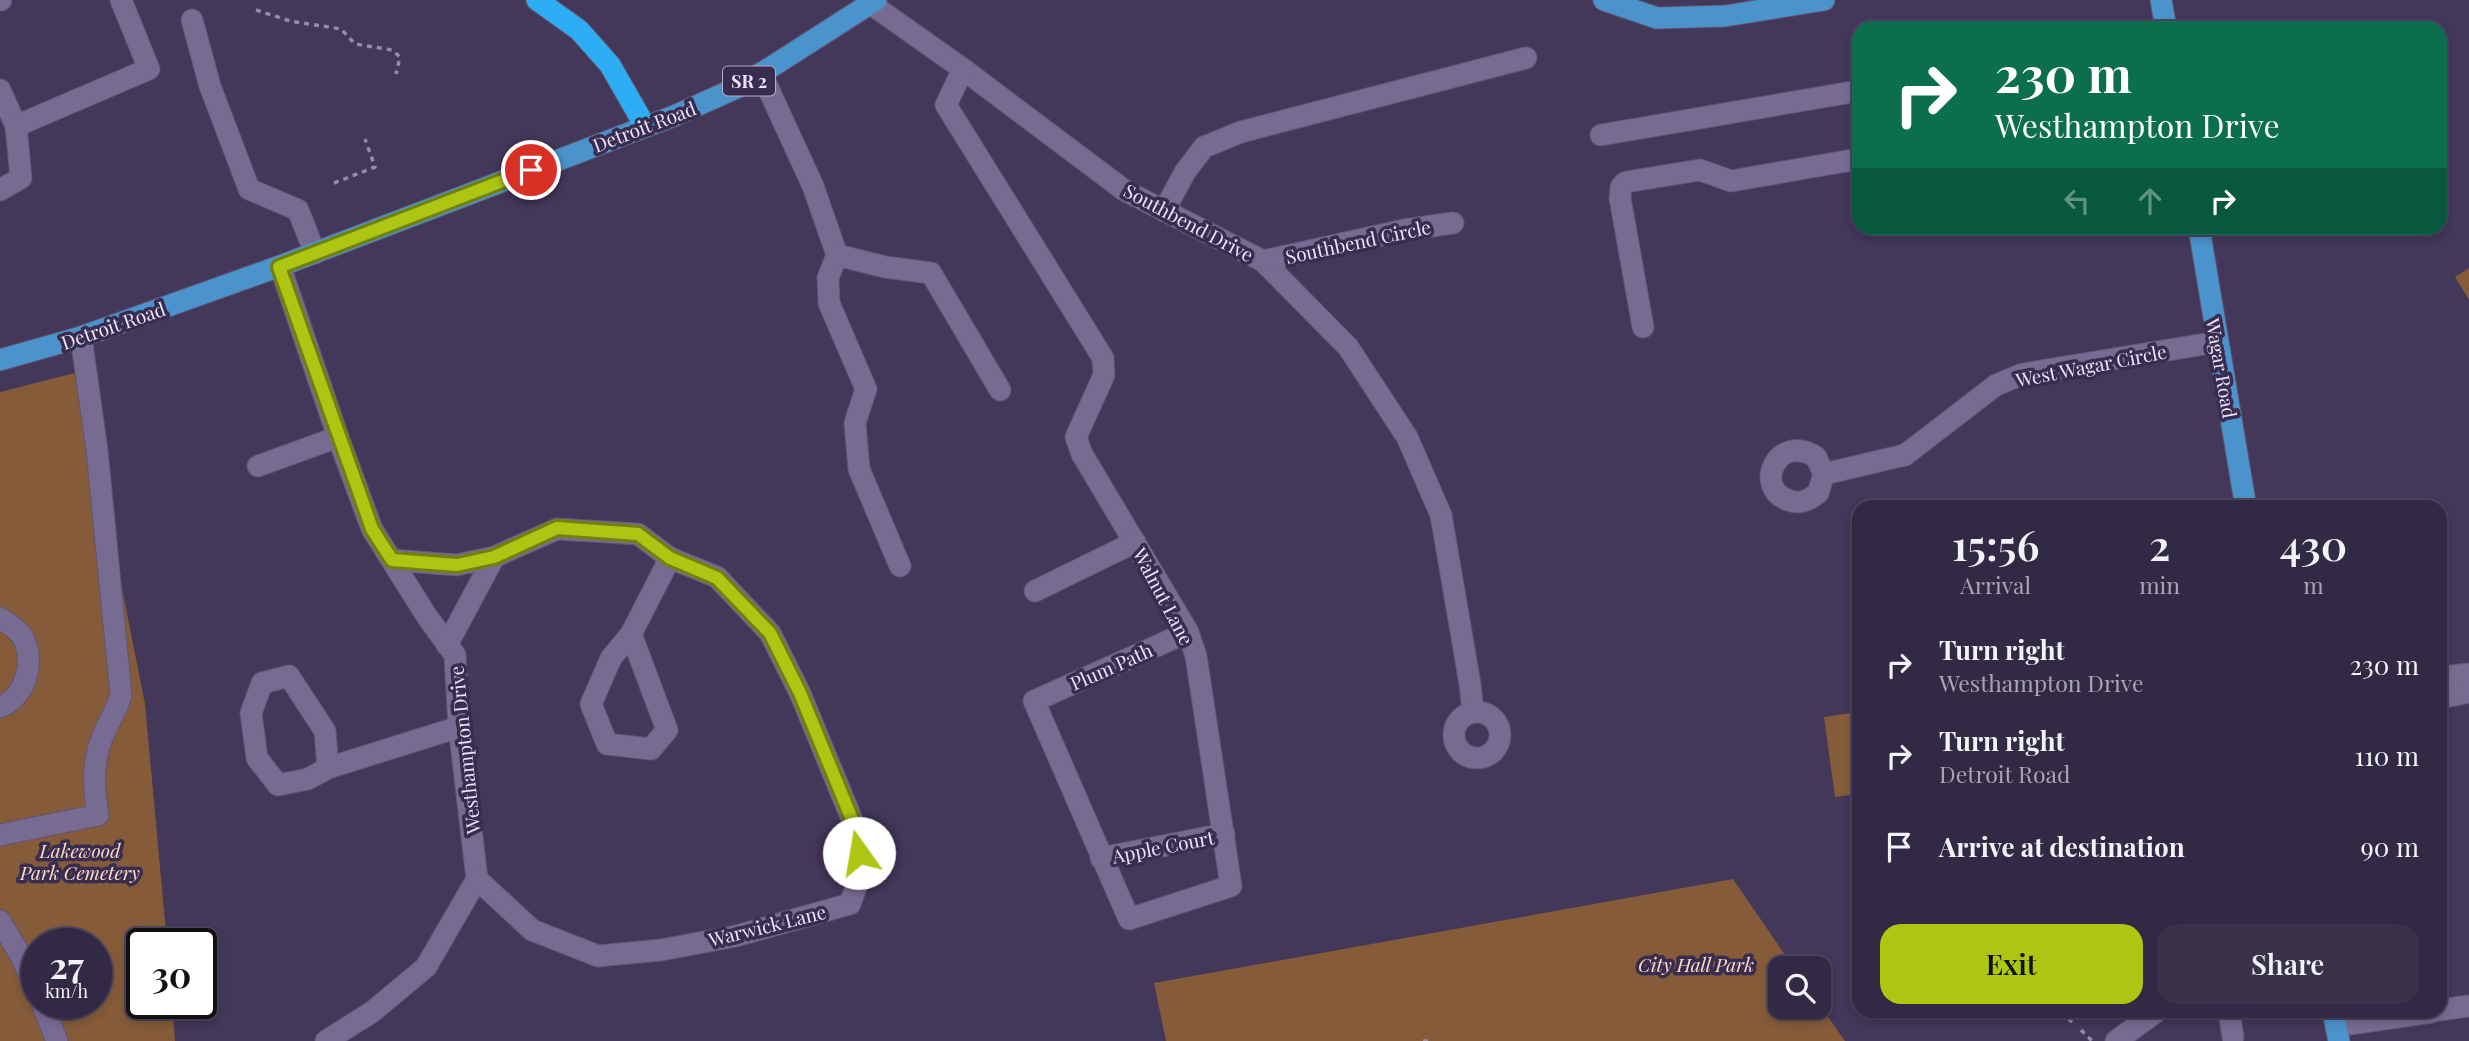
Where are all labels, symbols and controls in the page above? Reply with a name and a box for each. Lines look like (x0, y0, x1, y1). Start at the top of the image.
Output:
text: 230 m (1995, 40, 2132, 105)
icon: right (1880, 49, 1971, 140)
road number: SR 2 (723, 66, 775, 96)
street label: Detroit Road (589, 94, 699, 158)
text: Westhampton Drive (1995, 103, 2280, 146)
pin (501, 140, 561, 200)
icon: arrive (512, 151, 550, 189)
street label: Southbend Drive (1120, 177, 1258, 267)
icon: left (2058, 182, 2096, 220)
icon: ahead (2131, 182, 2169, 220)
icon: right (2204, 182, 2242, 220)
street label: Southbend Circle (1283, 213, 1433, 269)
street label: Detroit Road (57, 295, 169, 355)
street label: Wagar Road (2200, 315, 2244, 420)
street label: West Wagar Circle (2012, 338, 2169, 393)
text: 15:56 (1952, 516, 2039, 572)
text: 2 (2149, 516, 2170, 572)
text: 430 (2280, 516, 2347, 572)
street label: Walnut Lane (1127, 542, 1200, 649)
text: Arrival (1960, 569, 2031, 600)
text: min (2139, 569, 2180, 600)
text: m (2303, 569, 2324, 600)
text: Turn right (1939, 632, 2065, 667)
street label: Plum Path (1066, 636, 1156, 696)
icon: right (1880, 646, 1918, 684)
text: 230 m (2350, 647, 2419, 682)
street label: Westhampton Drive (442, 665, 486, 836)
text: Westhampton Drive (1939, 667, 2144, 698)
text: Turn right (1939, 723, 2065, 758)
icon: right (1880, 737, 1918, 775)
text: 110 m (2355, 738, 2419, 773)
text: Detroit Road (1939, 758, 2070, 789)
position arrow (822, 816, 896, 890)
street label: Apple Court (1109, 823, 1216, 869)
icon: arrive (1880, 828, 1918, 866)
text: Arrive at destination (1939, 829, 2185, 864)
text: 90 m (2361, 829, 2419, 864)
park label: Lakewood Park Cemetery (19, 837, 140, 885)
street label: Warwick Lane (705, 898, 828, 952)
button: Exit (1880, 924, 2143, 1004)
button: Share (2157, 924, 2419, 1004)
speed limit sign: 30 (126, 928, 217, 1019)
text: 27 (49, 941, 84, 988)
park label: City Hall Park (1638, 951, 1754, 977)
map controls (1768, 956, 1831, 1019)
button: search (1768, 956, 1831, 1019)
text: km/h (45, 979, 88, 1003)

